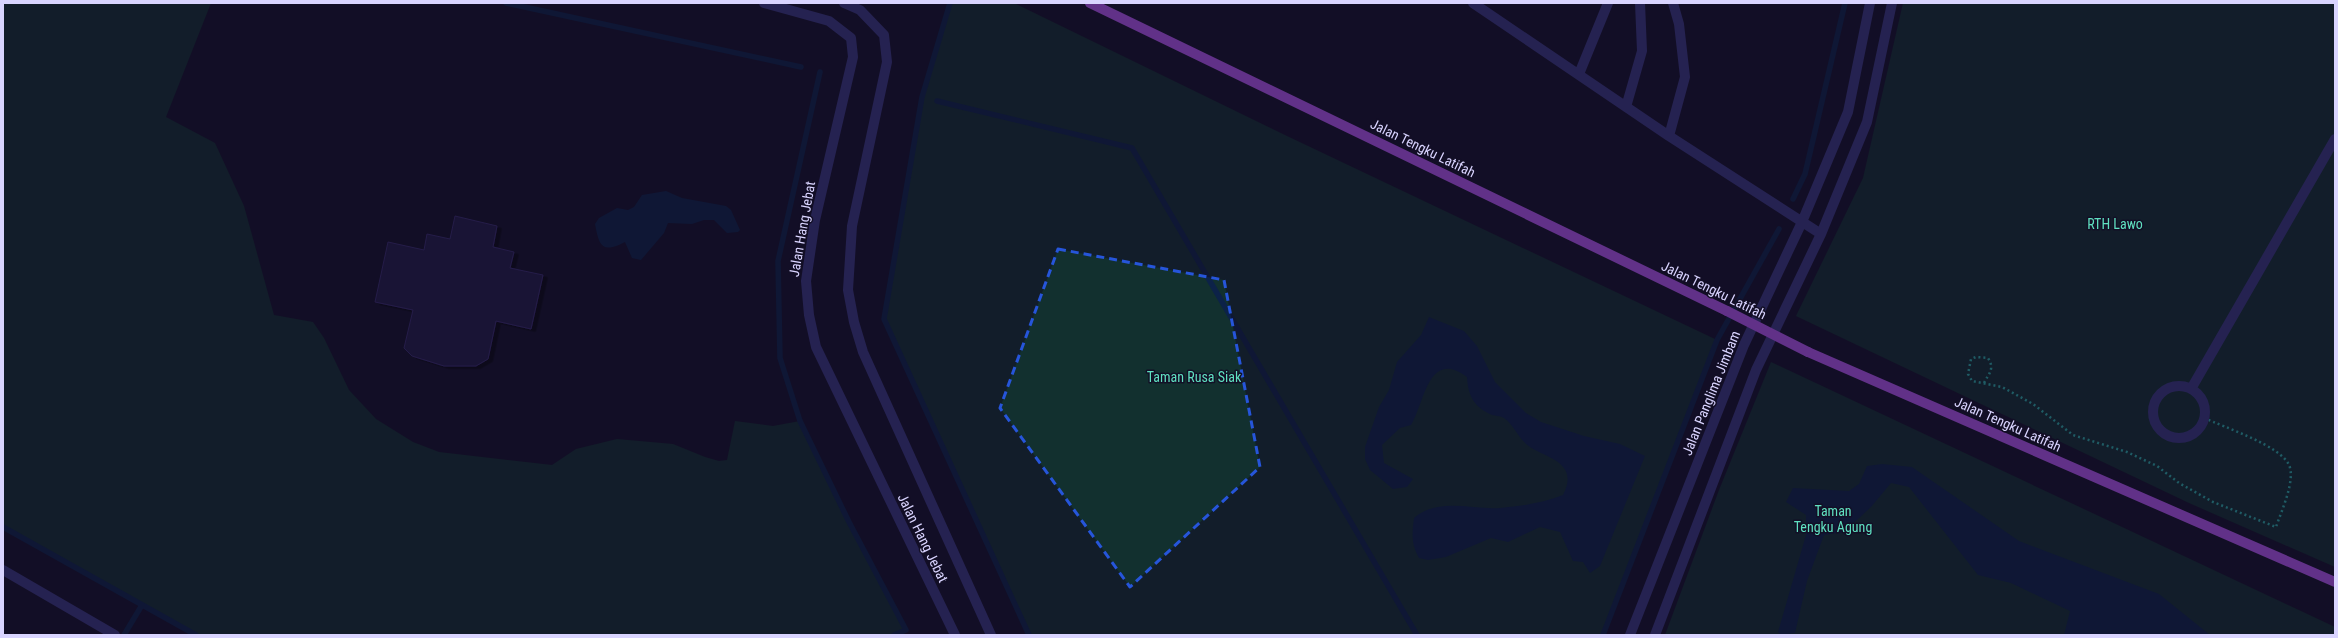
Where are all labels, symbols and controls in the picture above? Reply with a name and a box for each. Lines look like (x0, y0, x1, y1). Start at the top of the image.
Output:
street label: Jalan Tengku Latifah (1368, 116, 1478, 180)
street label: Jalan Hang Jebat (786, 180, 818, 278)
park label: RTH Lawo (2087, 216, 2143, 232)
street label: Jalan Tengku Latifah (1659, 258, 1769, 322)
street label: Jalan Panglima Jimbam (1679, 328, 1743, 458)
park label: Taman Rusa Siak (1147, 369, 1242, 385)
street label: Jalan Tengku Latifah (1952, 393, 2064, 455)
street label: Jalan Hang Jebat (895, 491, 951, 585)
park label: Taman Tengku Agung (1794, 503, 1872, 535)

